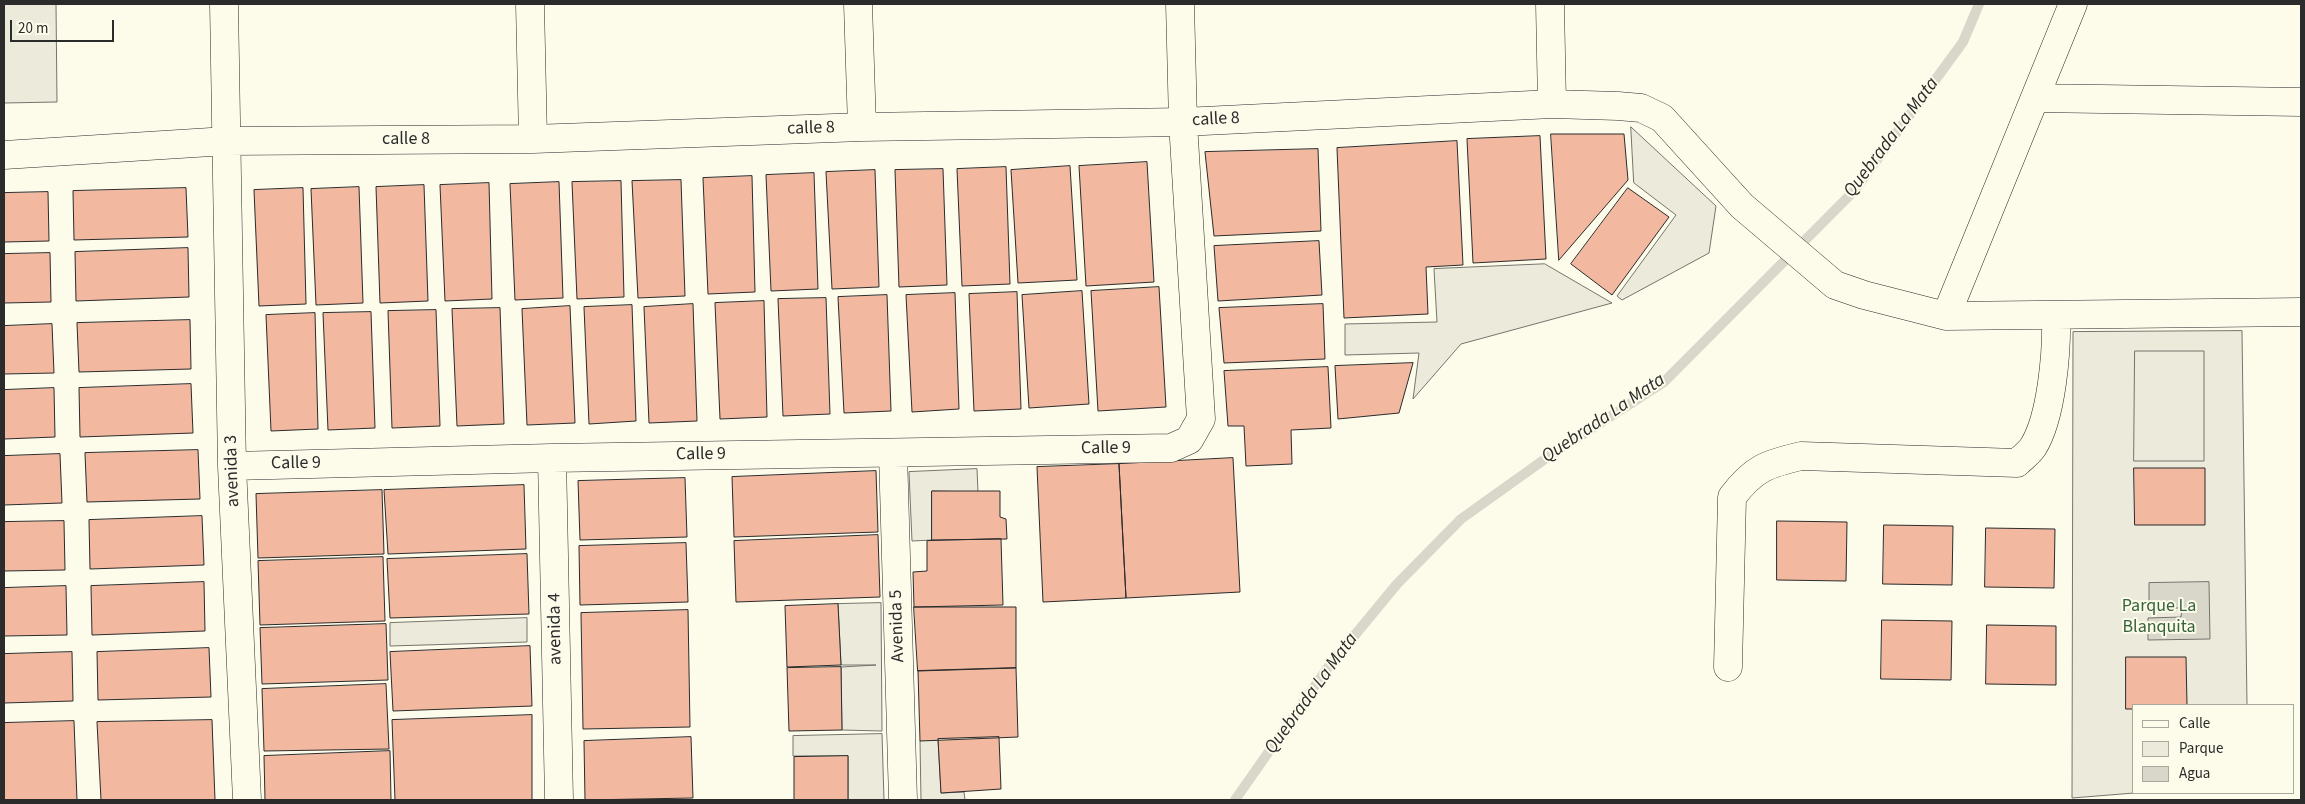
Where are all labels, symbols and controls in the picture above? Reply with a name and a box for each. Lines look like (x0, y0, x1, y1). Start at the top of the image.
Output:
scale bar (12, 10, 116, 42)
text: 20 m (18, 18, 48, 39)
water label: Quebrada La Mata (1840, 74, 1944, 202)
street label: calle 8 (1192, 108, 1240, 132)
street label: calle 8 (787, 117, 835, 141)
street label: calle 8 (382, 129, 430, 151)
water label: Quebrada La Mata (1538, 369, 1670, 469)
street label: avenida 3 (221, 435, 245, 507)
street label: Calle 9 (1081, 438, 1131, 460)
street label: Calle 9 (676, 444, 726, 466)
street label: Calle 9 (271, 453, 321, 475)
street label: Avenida 5 (886, 589, 910, 663)
street label: avenida 4 (545, 593, 567, 665)
park label: Parque La Blanquita (2122, 596, 2196, 638)
water label: Quebrada La Mata (1260, 629, 1364, 759)
legend (2132, 704, 2295, 794)
text: Calle (2179, 713, 2210, 734)
text: Parque (2179, 738, 2223, 759)
text: Agua (2179, 763, 2210, 784)

